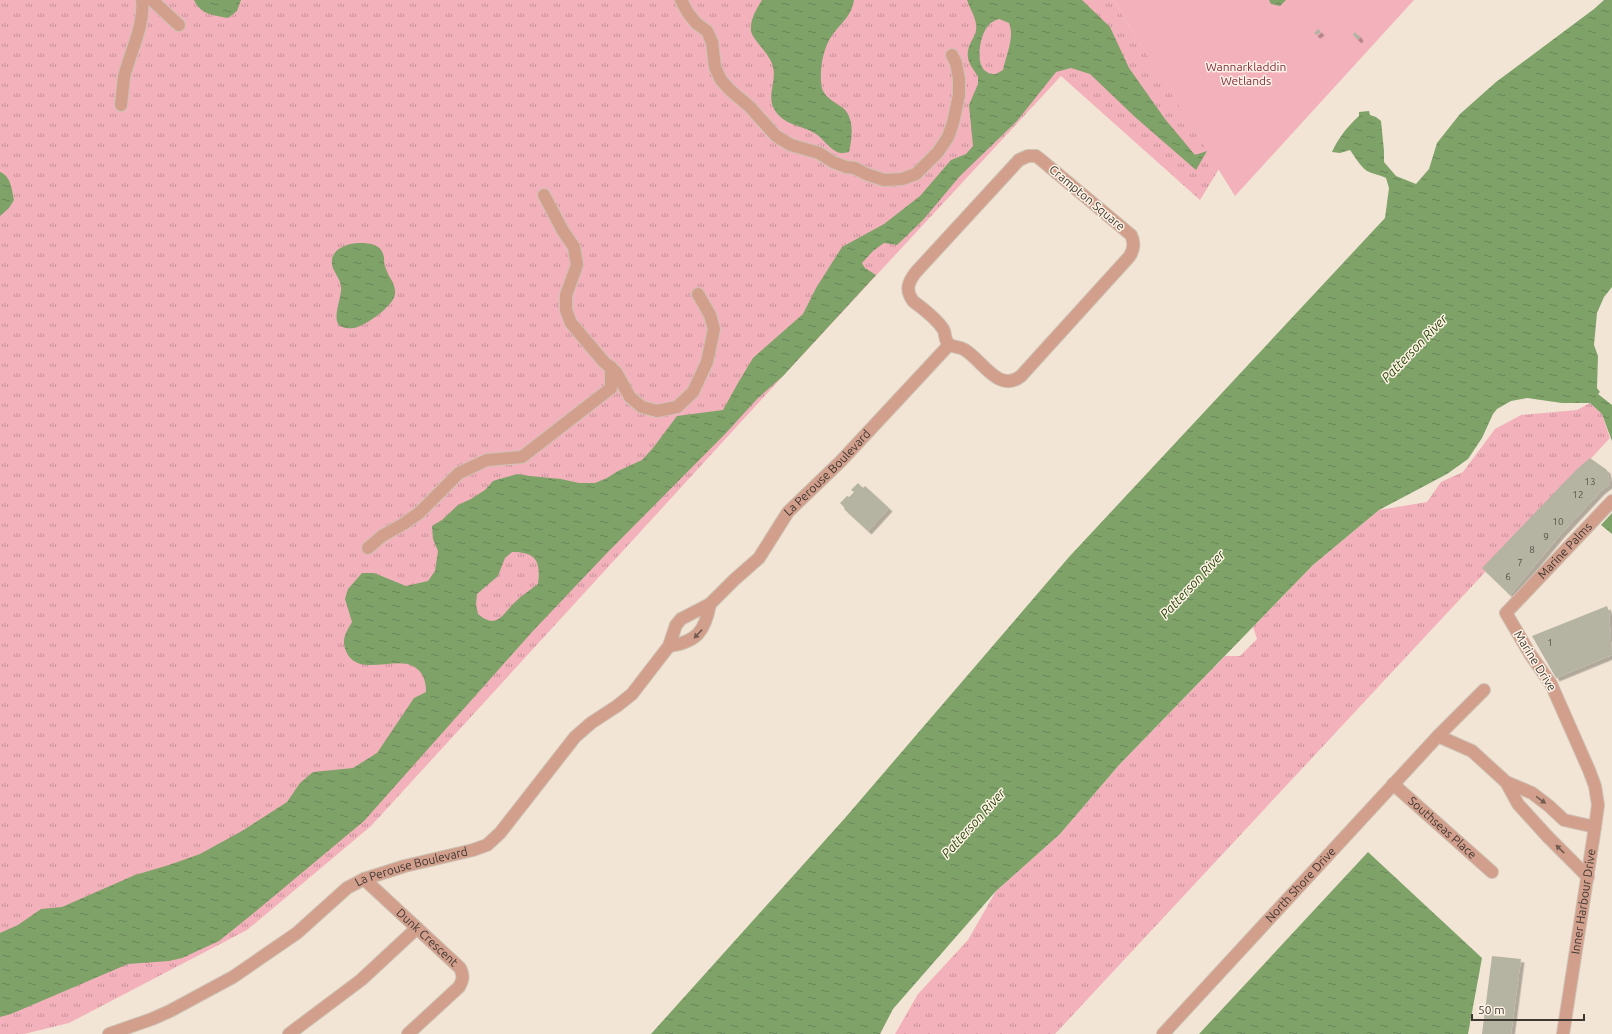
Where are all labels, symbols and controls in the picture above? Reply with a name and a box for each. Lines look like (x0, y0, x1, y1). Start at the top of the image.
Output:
park label: Wannarkladdin Wetlands (1206, 60, 1286, 87)
street label: Crampton Square (1047, 162, 1128, 233)
water label: Patterson River (1378, 311, 1450, 384)
street label: La Perouse Boulevard (781, 427, 873, 518)
house number: 13 (1584, 476, 1596, 487)
house number: 12 (1572, 489, 1584, 500)
house number: 10 (1552, 516, 1564, 527)
street label: Marine Palms (1535, 520, 1594, 581)
house number: 9 (1543, 531, 1549, 542)
house number: 8 (1529, 544, 1535, 555)
water label: Patterson River (1157, 546, 1228, 621)
house number: 7 (1517, 557, 1523, 568)
house number: 6 (1505, 571, 1511, 582)
street label: Marine Drive (1512, 628, 1559, 693)
one-way arrow (693, 629, 703, 639)
house number: 1 (1547, 637, 1553, 648)
water label: Patterson River (938, 785, 1008, 860)
street label: Southseas Place (1406, 794, 1479, 861)
one-way arrow (1535, 796, 1546, 804)
street label: La Perouse Boulevard (353, 844, 469, 889)
street label: North Shore Drive (1263, 844, 1338, 925)
one-way arrow (1555, 845, 1565, 854)
street label: Inner Harbour Drive (1568, 848, 1598, 955)
street label: Dunk Crescent (394, 906, 461, 969)
scale bar (1472, 996, 1584, 1022)
text: 50 m (1478, 1003, 1505, 1016)

